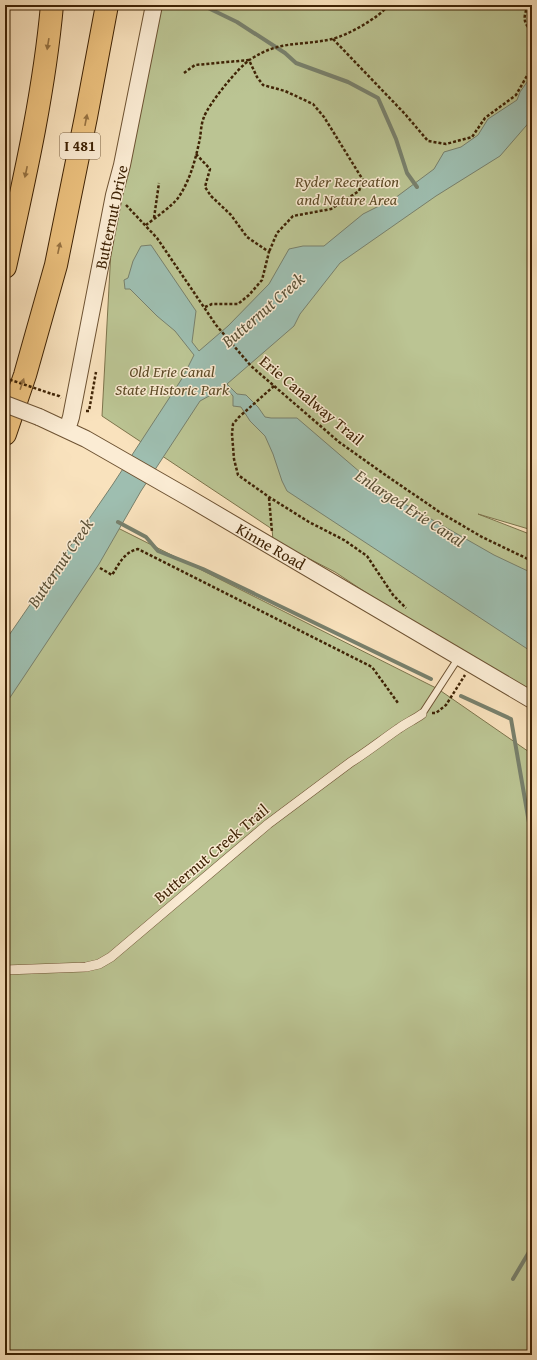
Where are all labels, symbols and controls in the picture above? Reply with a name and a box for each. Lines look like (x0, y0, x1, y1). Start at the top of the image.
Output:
one-way arrow (44, 38, 50, 50)
one-way arrow (83, 114, 89, 127)
road number: I 481 (60, 133, 100, 159)
street label: Butternut Drive (88, 163, 134, 271)
one-way arrow (23, 166, 29, 178)
park label: Ryder Recreation and Nature Area (294, 169, 399, 211)
one-way arrow (57, 242, 63, 254)
water label: Butternut Creek (215, 266, 310, 354)
street label: Erie Canalway Trail (255, 349, 370, 451)
park label: Old Erie Canal State Historic Park (115, 359, 230, 401)
one-way arrow (19, 377, 25, 389)
water label: Enlarged Erie Canal (350, 462, 470, 553)
water label: Butternut Creek (20, 513, 99, 613)
street label: Kinne Road (232, 516, 310, 576)
street label: Butternut Creek Trail (148, 797, 274, 908)

